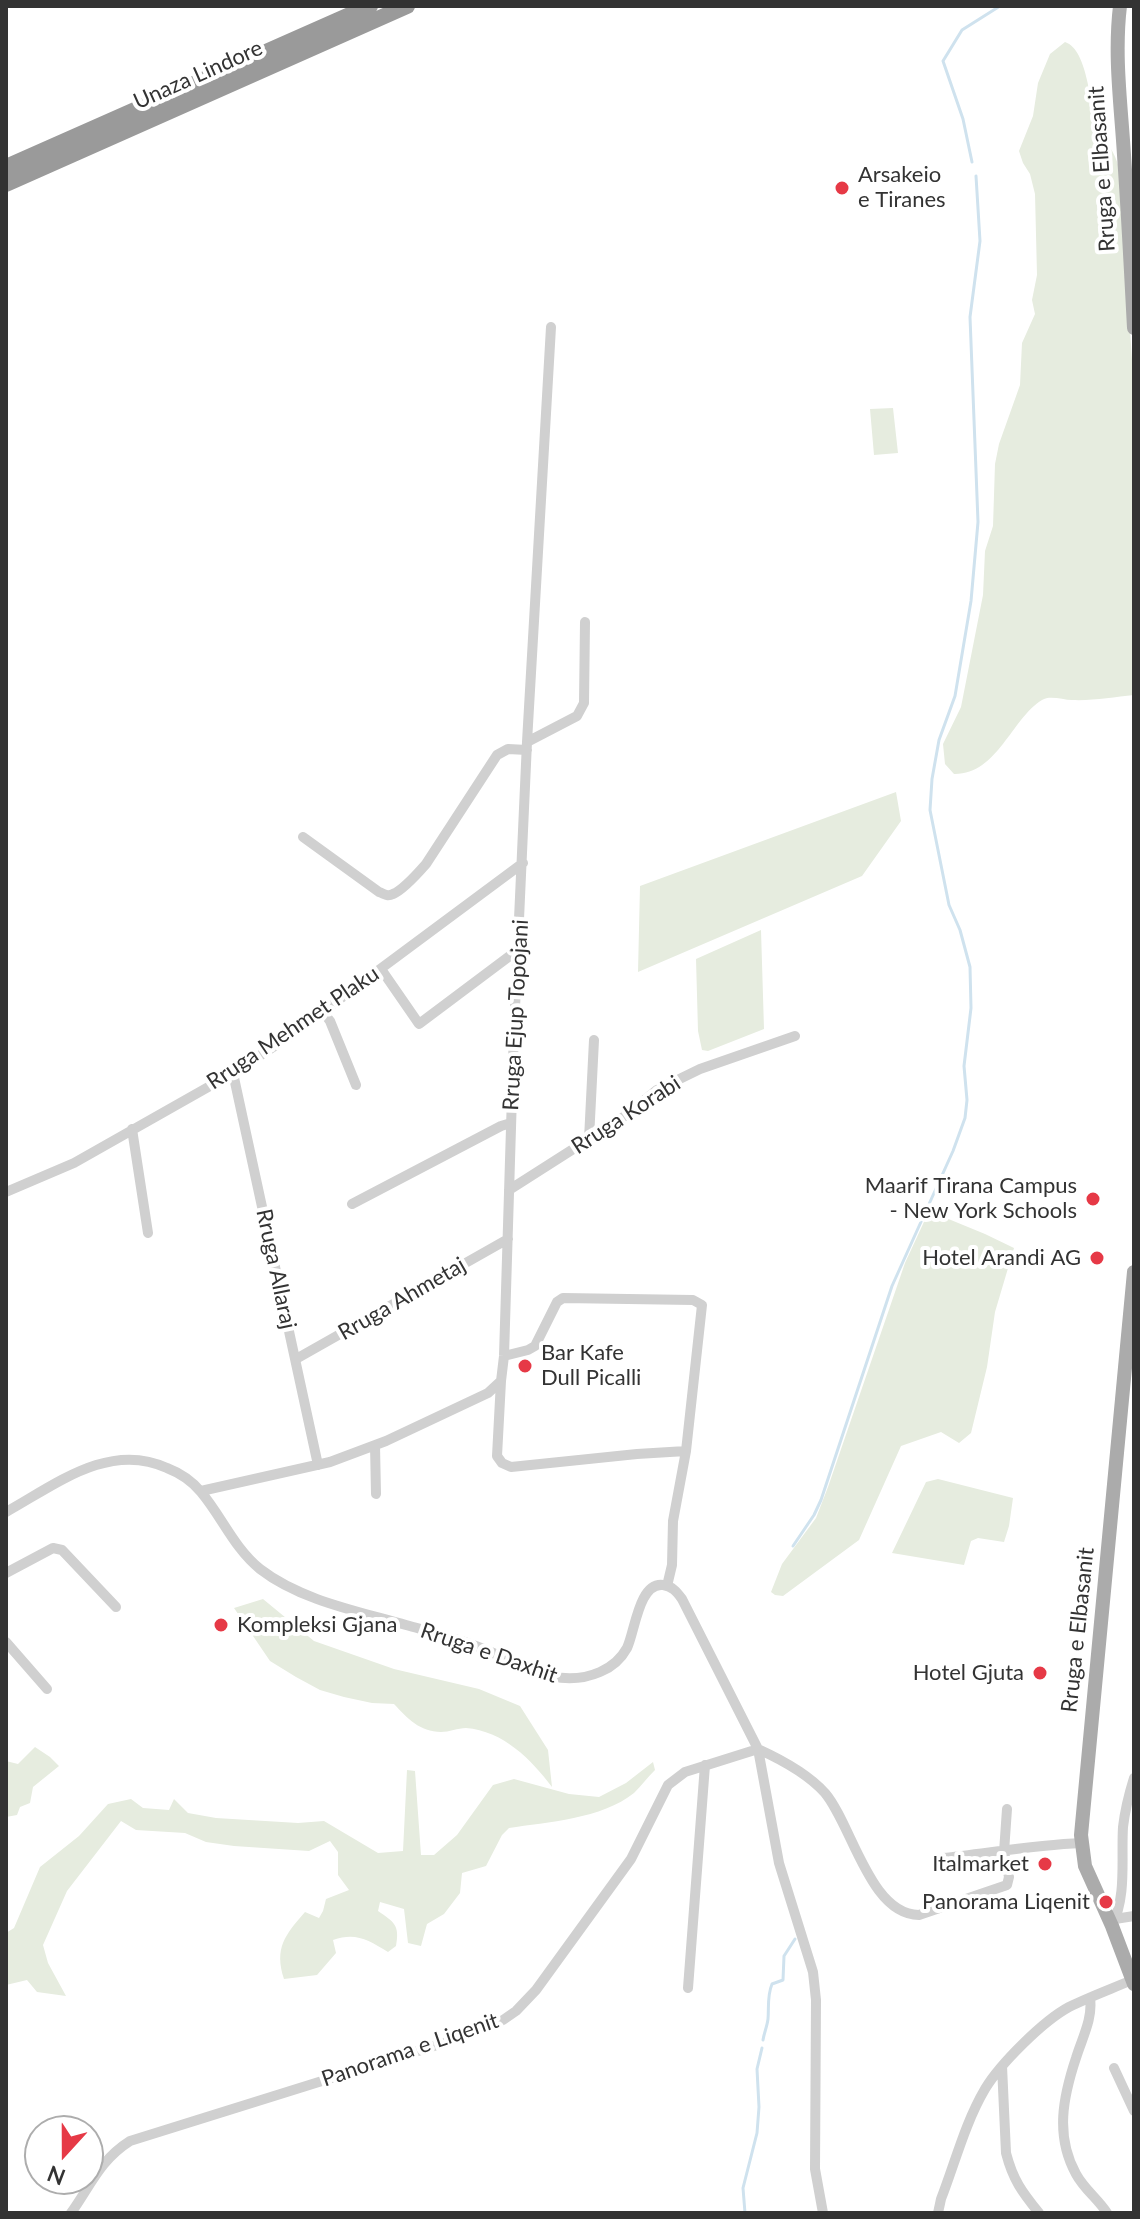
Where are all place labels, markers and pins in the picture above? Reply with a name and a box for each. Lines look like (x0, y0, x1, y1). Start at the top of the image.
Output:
place label: Arsakeio e Tiranes (858, 162, 946, 214)
marker: Arsakeio e Tiranes (833, 179, 851, 197)
place label: Maarif Tirana Campus - New York Schools (865, 1173, 1077, 1224)
marker: Maarif Tirana Campus - New York Schools (1084, 1190, 1102, 1208)
place label: Hotel Arandi AG (922, 1245, 1081, 1271)
marker: Hotel Arandi AG (1088, 1249, 1106, 1267)
place label: Bar Kafe Dull Picalli (541, 1340, 641, 1392)
marker: Bar Kafe Dull Picalli (516, 1357, 534, 1375)
place label: Kompleksi Gjana (237, 1612, 397, 1638)
marker: Kompleksi Gjana (212, 1616, 230, 1634)
place label: Hotel Gjuta (913, 1660, 1024, 1686)
marker: Hotel Gjuta (1031, 1664, 1049, 1682)
place label: Italmarket (932, 1851, 1029, 1877)
marker: Italmarket (1036, 1855, 1054, 1873)
place label: Panorama Liqenit (922, 1889, 1090, 1915)
marker: Panorama Liqenit (1097, 1893, 1115, 1911)

